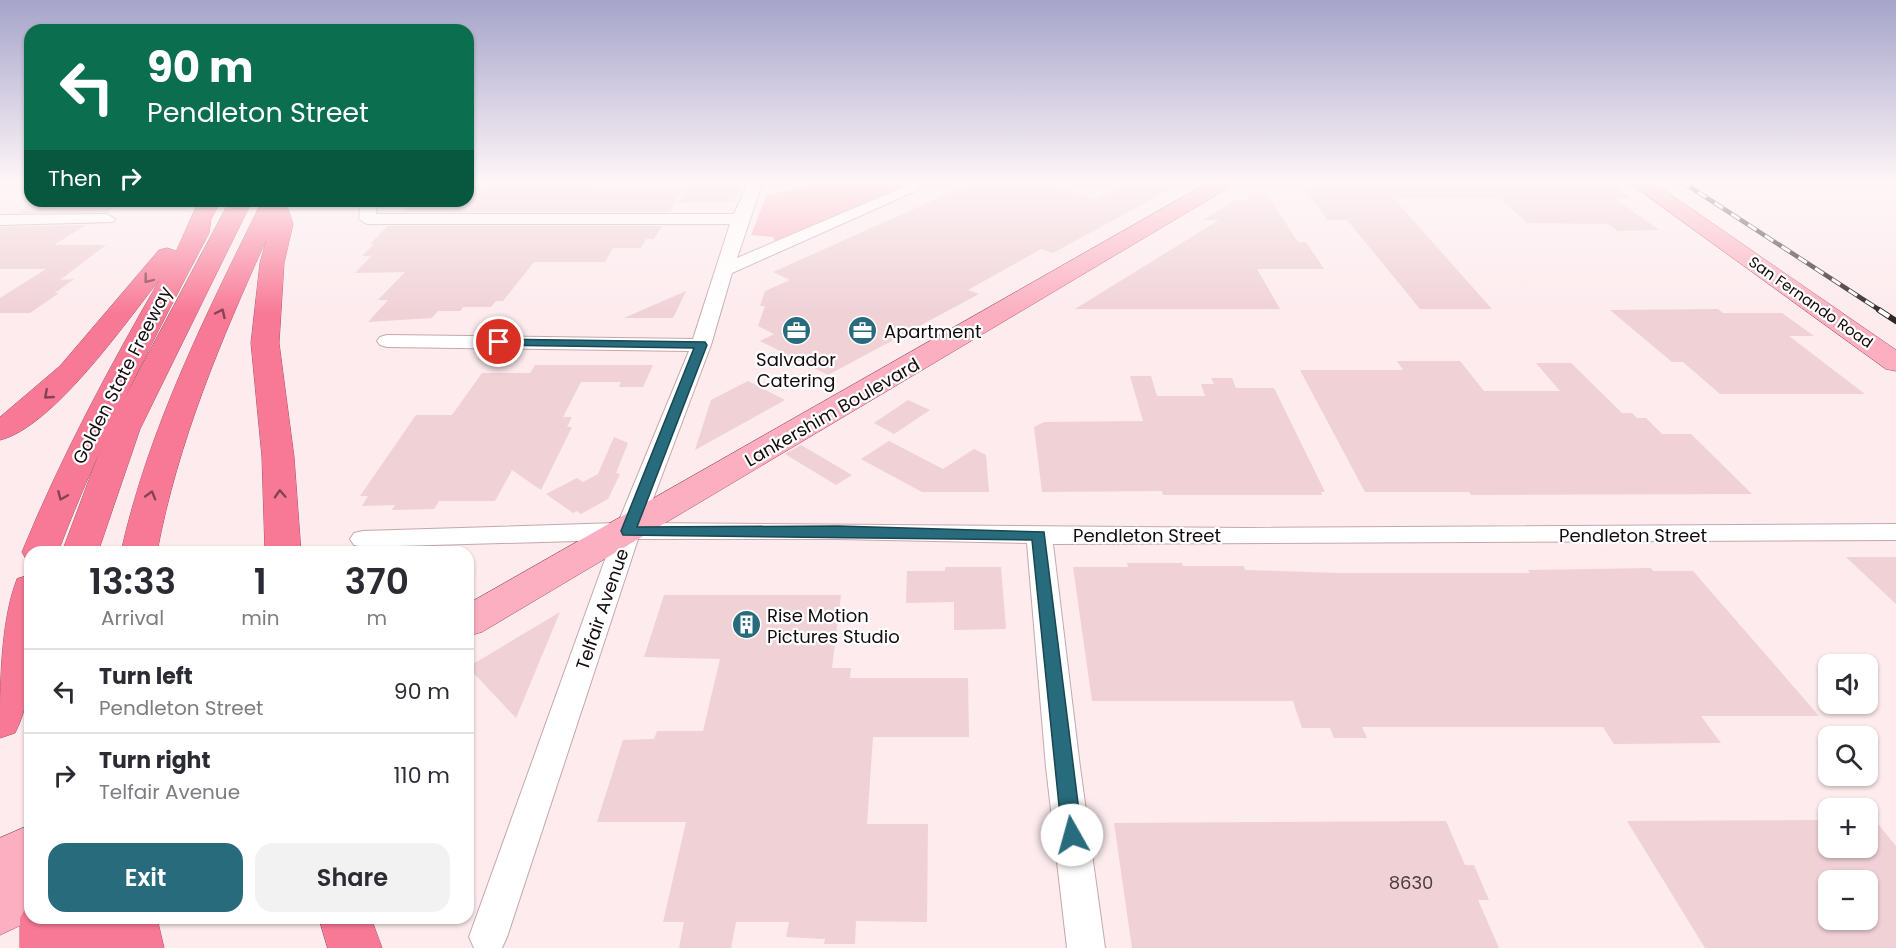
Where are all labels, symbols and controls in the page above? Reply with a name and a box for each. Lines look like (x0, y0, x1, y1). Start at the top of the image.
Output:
text: 90 m (147, 38, 254, 97)
icon: left (48, 48, 126, 126)
text: Pendleton Street (147, 94, 369, 131)
icon: right (114, 162, 147, 195)
text: Then (48, 163, 102, 194)
street label: San Fernando Road (1745, 251, 1877, 353)
one-way arrow (144, 272, 155, 283)
street label: Golden State Freeway (66, 282, 178, 468)
one-way arrow (213, 309, 225, 320)
office icon: Salvador Catering (780, 314, 812, 346)
office icon: Apartment (847, 315, 879, 347)
pin (473, 316, 524, 367)
place label: Apartment (884, 319, 982, 344)
icon: arrive (482, 325, 515, 358)
place label: Salvador Catering (756, 347, 836, 393)
street label: Lankershim Boulevard (740, 352, 924, 472)
one-way arrow (44, 388, 55, 399)
one-way arrow (57, 489, 69, 500)
one-way arrow (273, 489, 286, 498)
one-way arrow (144, 490, 156, 501)
street label: Pendleton Street (1073, 523, 1221, 548)
street label: Pendleton Street (1559, 523, 1707, 548)
street label: Telfair Avenue (570, 545, 634, 673)
text: 13:33 (89, 556, 176, 607)
text: 1 (254, 556, 267, 607)
text: 370 (344, 556, 409, 607)
place label: Rise Motion Pictures Studio (767, 603, 900, 649)
text: Arrival (101, 604, 164, 632)
text: min (241, 604, 279, 632)
text: m (366, 604, 387, 632)
building icon: Rise Motion Pictures Studio (730, 609, 762, 641)
map controls (1818, 654, 1878, 930)
button: sound (1818, 654, 1878, 714)
text: Turn left (99, 661, 193, 692)
icon: left (48, 675, 81, 708)
text: 90 m (394, 676, 450, 707)
text: Pendleton Street (99, 694, 263, 722)
button: search (1818, 726, 1878, 786)
text: Turn right (99, 745, 210, 776)
icon: right (48, 759, 81, 792)
text: 110 m (394, 760, 450, 791)
text: Telfair Avenue (99, 778, 240, 806)
button: + (1818, 798, 1878, 858)
position arrow (1040, 803, 1104, 867)
button: Exit (48, 843, 243, 912)
button: Share (255, 843, 450, 912)
house number: 8630 (1389, 870, 1433, 895)
button: − (1818, 870, 1878, 930)

